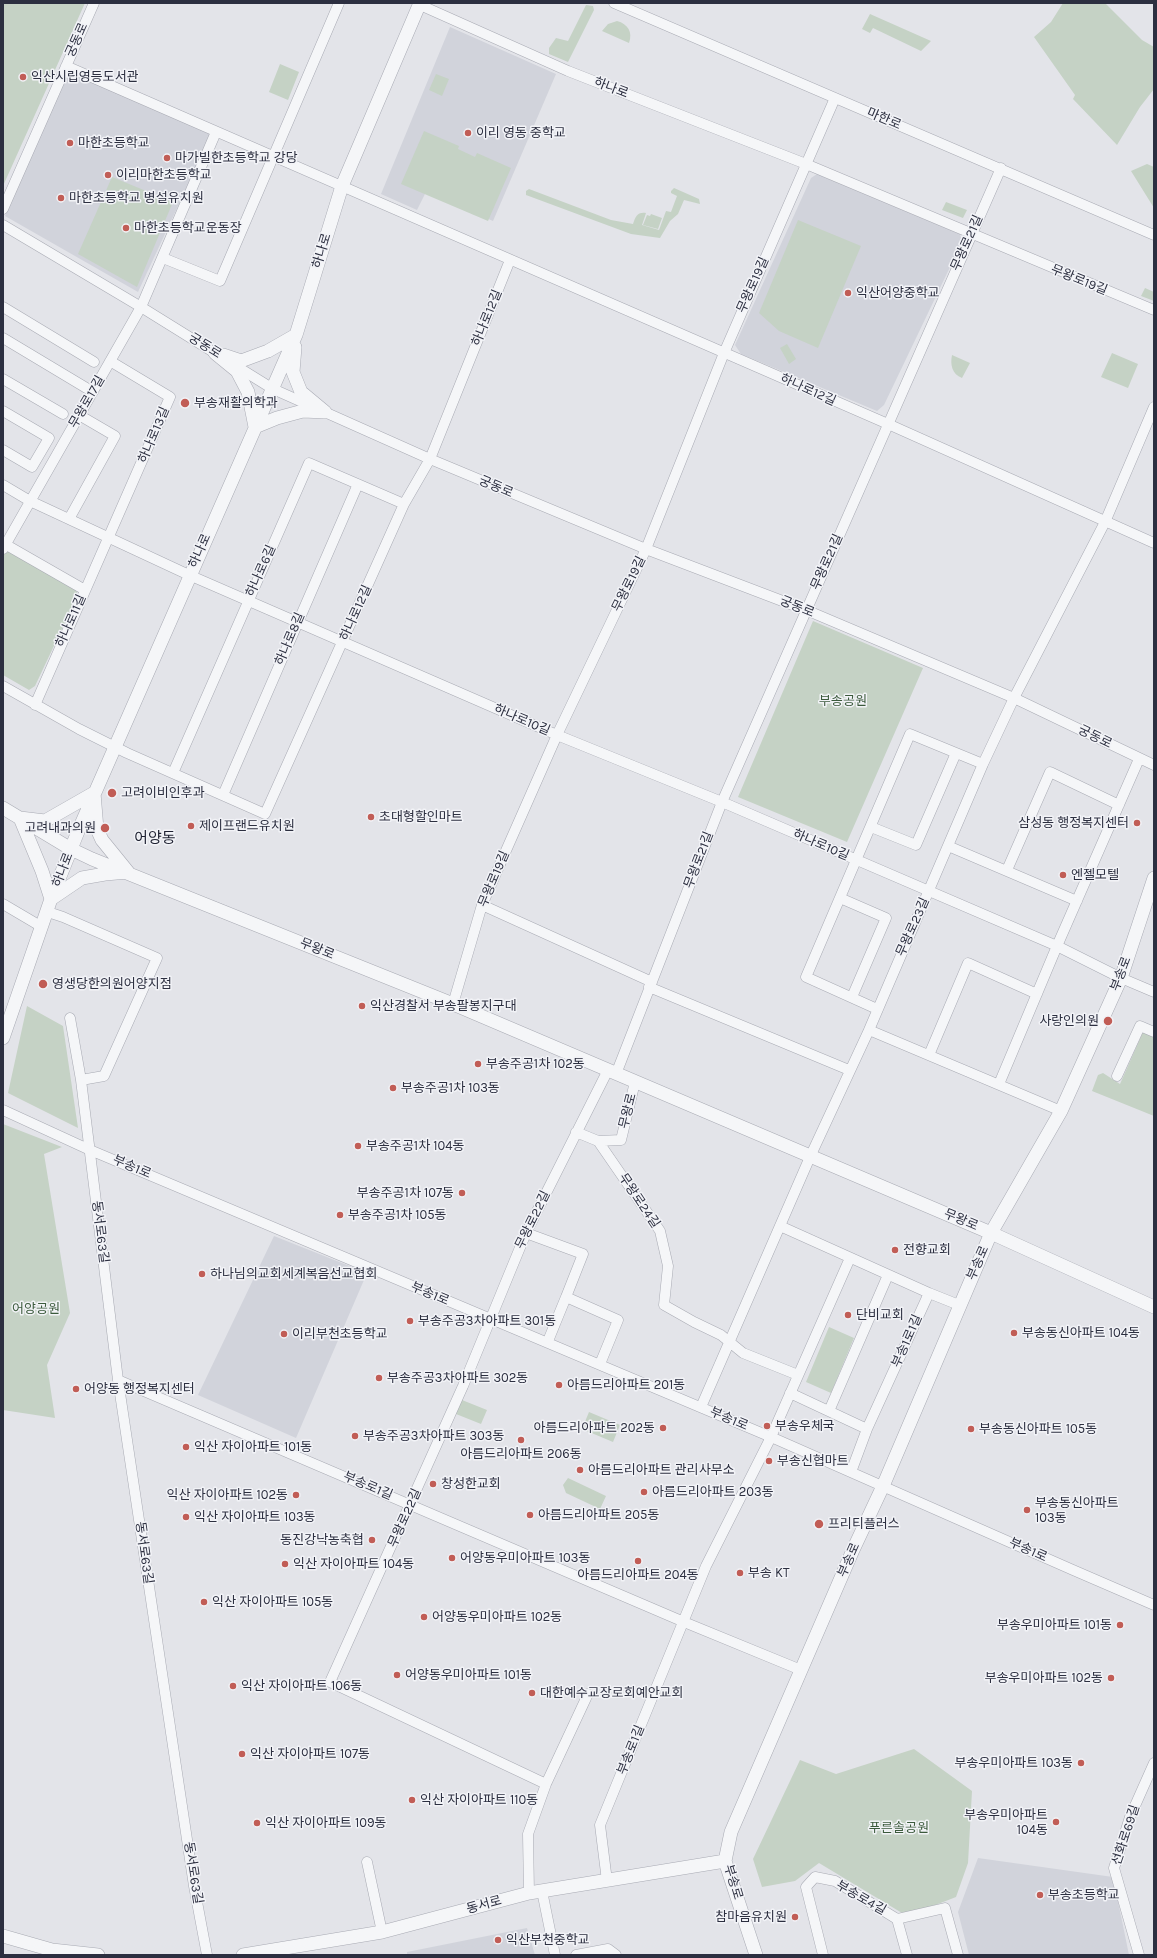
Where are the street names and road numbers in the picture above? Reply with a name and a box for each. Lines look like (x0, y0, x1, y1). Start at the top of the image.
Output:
street label: 궁동로 (63, 20, 91, 60)
street label: 하나로 (591, 74, 631, 102)
street label: 마한로 (864, 105, 904, 133)
street label: 무왕로21길 (948, 213, 986, 273)
street label: 하나로 (309, 232, 335, 270)
street label: 무왕로19길 (734, 255, 772, 315)
street label: 무왕로19길 (1048, 262, 1110, 298)
street label: 하나로12길 (469, 287, 505, 349)
street label: 궁동로 (186, 330, 224, 362)
street label: 하나로12길 (778, 371, 838, 409)
street label: 무왕로17길 (66, 373, 108, 431)
street label: 하나로13길 (135, 404, 173, 466)
street label: 궁동로 (476, 473, 516, 501)
street label: 하나로 (186, 531, 214, 571)
street label: 무왕로21길 (808, 532, 846, 592)
street label: 하나로6길 (243, 543, 279, 599)
street label: 무왕로19길 (609, 554, 649, 614)
street label: 하나로12길 (337, 583, 375, 643)
street label: 하나로11길 (52, 592, 90, 650)
street label: 궁동로 (777, 593, 817, 621)
street label: 하나로8길 (272, 610, 308, 668)
street label: 하나로10길 (491, 701, 553, 739)
street label: 궁동로 (1075, 722, 1115, 752)
street label: 하나로10길 (790, 826, 852, 864)
street label: 무왕로21길 (681, 829, 717, 891)
street label: 무왕로19길 (475, 848, 513, 910)
street label: 하나로 (49, 850, 77, 890)
street label: 무왕로23길 (893, 895, 933, 959)
street label: 무왕로 (297, 935, 337, 963)
street label: 부송로 (1107, 954, 1135, 994)
street label: 무왕로 (616, 1092, 640, 1130)
street label: 부송1로 (110, 1152, 154, 1182)
street label: 무왕로24길 (615, 1171, 663, 1231)
street label: 무왕로22길 (512, 1188, 554, 1252)
street label: 동서로63길 (88, 1200, 112, 1264)
street label: 무왕로 (941, 1206, 981, 1234)
street label: 부송로 (964, 1243, 992, 1283)
street label: 부송1로 (408, 1279, 452, 1309)
street label: 부송1로1길 (888, 1312, 926, 1370)
street label: 부송1로 (707, 1404, 751, 1434)
street label: 부송로1길 (341, 1469, 395, 1503)
street label: 무왕로22길 (385, 1486, 425, 1550)
street label: 동서로63길 (132, 1521, 156, 1585)
street label: 부송1로 (1006, 1535, 1050, 1565)
street label: 부송로 (835, 1540, 863, 1580)
street label: 부송로1길 (614, 1723, 648, 1777)
street label: 선화로69길 (1109, 1803, 1143, 1867)
street label: 동서로63길 (180, 1841, 206, 1905)
street label: 부송로 (720, 1863, 746, 1901)
street label: 부송로4길 (833, 1877, 889, 1919)
street label: 동서로 (465, 1893, 503, 1917)

